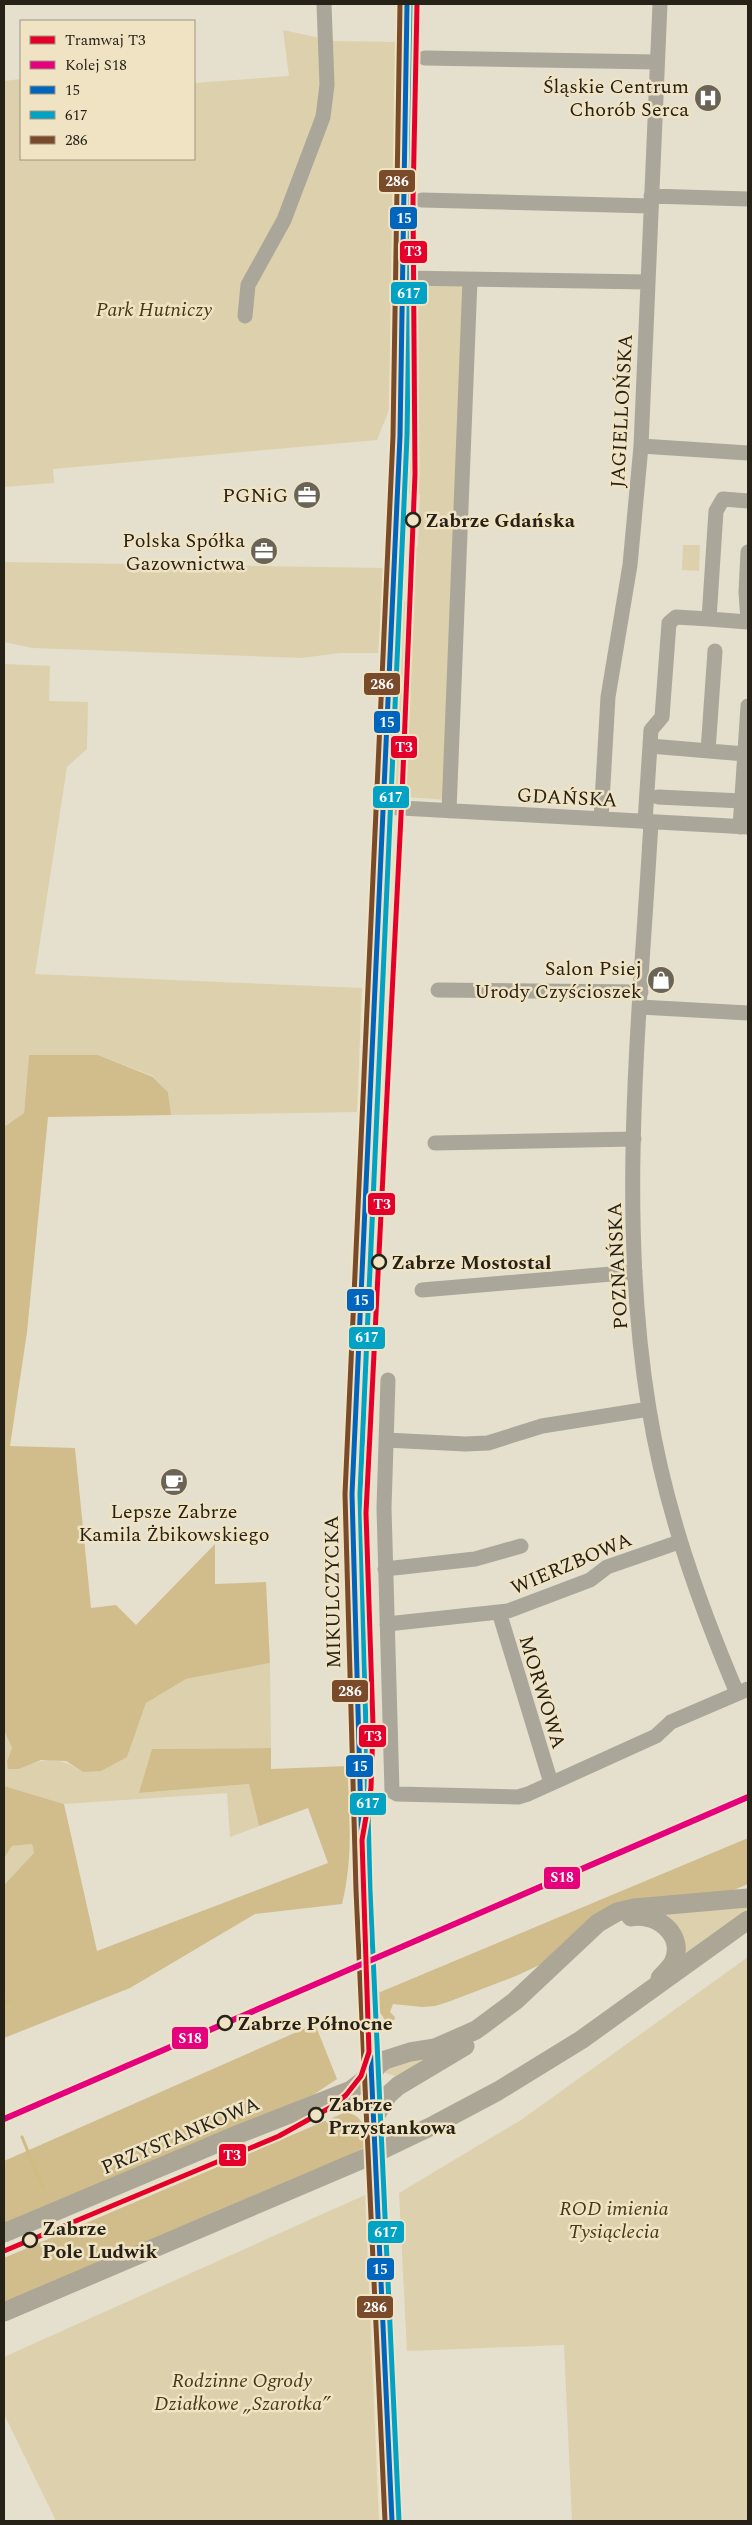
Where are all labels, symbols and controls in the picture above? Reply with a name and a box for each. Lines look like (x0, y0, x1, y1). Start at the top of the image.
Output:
legend (20, 20, 195, 160)
text: Tramwaj T3 (65, 29, 146, 52)
text: Kolej S18 (65, 54, 127, 77)
place label: Śląskie Centrum Chorób Serca (543, 72, 689, 125)
text: 15 (65, 79, 80, 102)
hospital icon: Śląskie Centrum Chorób Serca (693, 83, 723, 113)
text: 617 (65, 104, 88, 127)
text: 286 (65, 129, 88, 152)
line badge: 286 (378, 169, 416, 193)
text: 286 (385, 171, 409, 192)
line badge: 15 (389, 206, 418, 230)
text: 15 (396, 208, 412, 229)
line badge: T3 (399, 240, 428, 264)
text: T3 (404, 241, 422, 262)
line badge: 617 (390, 281, 428, 305)
text: 617 (397, 283, 421, 304)
park label: Park Hutniczy (96, 295, 212, 325)
street label: JAGIELLOŃSKA (603, 333, 641, 489)
office icon: PGNiG (292, 480, 322, 510)
place label: PGNiG (222, 481, 288, 511)
place label: Zabrze Gdańska (425, 506, 576, 536)
marker: Zabrze Gdańska (405, 512, 421, 528)
place label: Polska Spółka Gazownictwa (122, 526, 245, 579)
office icon: Polska Spółka Gazownictwa (249, 536, 279, 566)
line badge: 286 (363, 672, 401, 696)
text: 286 (370, 674, 394, 695)
line badge: 15 (373, 710, 401, 734)
text: 15 (379, 712, 395, 733)
line badge: T3 (390, 735, 418, 759)
text: T3 (395, 737, 413, 758)
street label: GDAŃSKA (516, 780, 618, 816)
line badge: 617 (372, 785, 410, 809)
text: 617 (379, 787, 403, 808)
place label: Salon Psiej Urody Czyścioszek (474, 954, 642, 1007)
shop icon: Salon Psiej Urody Czyścioszek (646, 965, 676, 995)
line badge: T3 (367, 1192, 396, 1216)
text: T3 (373, 1194, 391, 1215)
street label: POZNAŃSKA (600, 1202, 636, 1330)
place label: Zabrze Mostostal (391, 1248, 552, 1278)
marker: Zabrze Mostostal (371, 1254, 387, 1270)
line badge: 15 (346, 1288, 375, 1312)
text: 15 (353, 1290, 369, 1311)
line badge: 617 (348, 1326, 386, 1350)
text: 617 (355, 1327, 379, 1348)
cafe icon: Lepsze Zabrze Kamila Żbikowskiego (159, 1467, 189, 1497)
place label: Lepsze Zabrze Kamila Żbikowskiego (78, 1497, 270, 1550)
street label: MIKULCZYCKA (317, 1515, 349, 1669)
street label: WIERZBOWA (506, 1525, 637, 1603)
street label: MORWOWA (511, 1632, 573, 1753)
line badge: 286 (331, 1679, 369, 1703)
text: 286 (338, 1681, 362, 1702)
line badge: T3 (358, 1724, 387, 1748)
text: T3 (364, 1726, 382, 1747)
line badge: 15 (345, 1754, 374, 1778)
text: 15 (352, 1756, 368, 1777)
line badge: 617 (349, 1792, 387, 1816)
text: 617 (356, 1793, 380, 1814)
line badge: S18 (543, 1866, 581, 1890)
text: S18 (550, 1867, 574, 1888)
place label: Zabrze Północne (237, 2009, 393, 2039)
marker: Zabrze Północne (217, 2015, 233, 2031)
line badge: S18 (171, 2026, 209, 2050)
text: S18 (178, 2028, 202, 2049)
street label: PRZYSTANKOWA (96, 2089, 264, 2183)
place label: Zabrze Przystankowa (328, 2090, 457, 2143)
marker: Zabrze Przystankowa (308, 2107, 324, 2123)
line badge: T3 (218, 2143, 247, 2167)
text: T3 (223, 2145, 241, 2166)
park label: ROD imienia Tysiąclecia (559, 2194, 669, 2247)
place label: Zabrze Pole Ludwik (42, 2214, 158, 2267)
line badge: 617 (367, 2220, 405, 2244)
text: 617 (374, 2222, 398, 2243)
marker: Zabrze Pole Ludwik (22, 2232, 38, 2248)
line badge: 15 (366, 2257, 395, 2281)
text: 15 (372, 2259, 388, 2280)
line badge: 286 (356, 2295, 394, 2319)
text: 286 (363, 2297, 387, 2318)
park label: Rodzinne Ogrody Działkowe „Szarotka” (154, 2366, 332, 2419)

